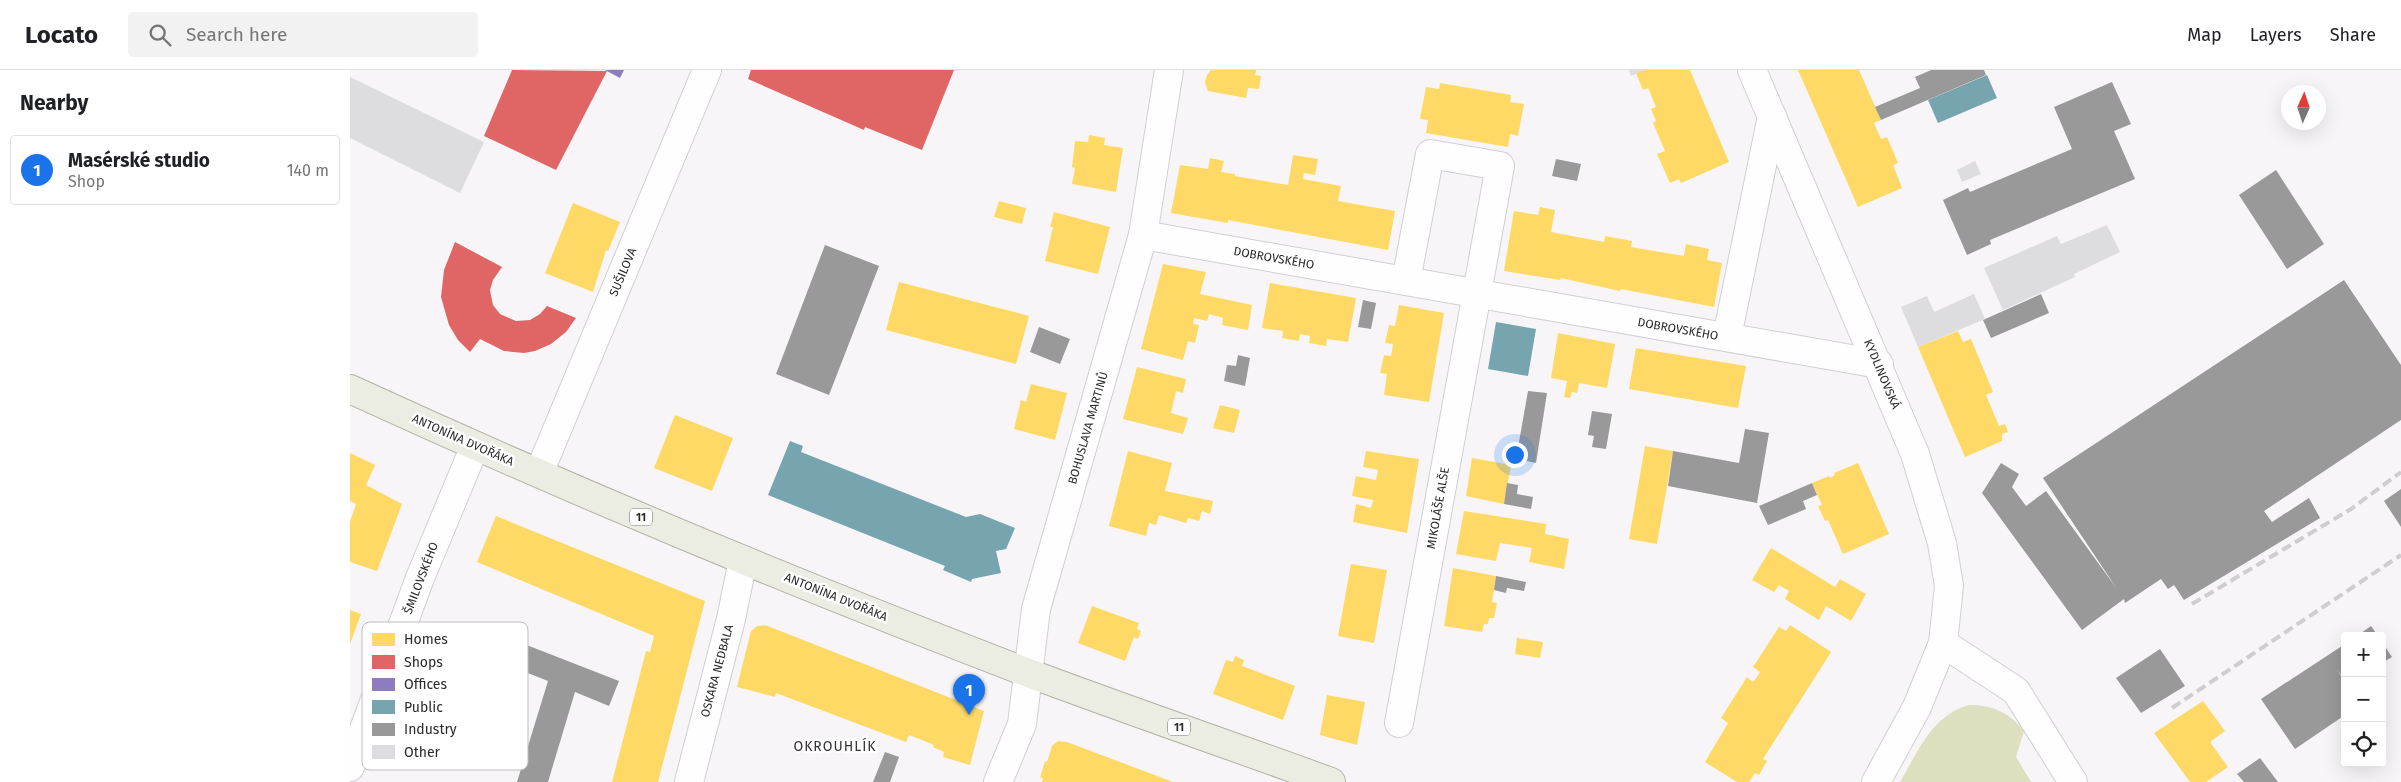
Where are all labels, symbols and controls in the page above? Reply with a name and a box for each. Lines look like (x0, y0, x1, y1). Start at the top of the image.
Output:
search box (128, 12, 478, 57)
text: Locato (25, 21, 98, 49)
icon: search (146, 21, 174, 49)
text: Search here (186, 23, 287, 46)
text: Map (2187, 24, 2222, 46)
text: Layers (2250, 24, 2302, 46)
text: Share (2330, 24, 2376, 46)
north arrow (2281, 85, 2326, 130)
text: Nearby (20, 90, 88, 116)
text: Masérské studio (68, 149, 210, 172)
text: 1 (33, 161, 41, 180)
text: 140 m (287, 161, 329, 180)
text: Shop (68, 172, 105, 191)
street label: DOBROVSKÉHO (1233, 243, 1316, 272)
street label: SUŠILOVA (606, 245, 640, 298)
street label: DOBROVSKÉHO (1637, 314, 1720, 343)
street label: KYDLINOVSKÁ (1861, 337, 1904, 411)
street label: BOHUSLAVA MARTINŮ (1063, 370, 1111, 486)
street label: ANTONÍNA DVOŘÁKA (410, 410, 517, 469)
your location (1502, 442, 1528, 468)
street label: MIKOLÁŠE ALŠE (1423, 466, 1452, 550)
road number: 11 (630, 508, 652, 526)
street label: ŠMILOVSKÉHO (400, 540, 441, 616)
street label: ANTONÍNA DVOŘÁKA (782, 569, 890, 624)
legend (362, 622, 528, 770)
street label: OSKARA NEDBALA (698, 623, 736, 719)
text: Homes (404, 631, 448, 648)
map controls (2341, 632, 2386, 767)
button: + (2341, 632, 2386, 677)
text: Shops (404, 654, 443, 671)
pin: 1 (953, 674, 985, 715)
text: Offices (404, 676, 447, 693)
button: − (2341, 677, 2386, 722)
text: Public (404, 699, 443, 716)
road number: 11 (1168, 719, 1190, 736)
text: Industry (404, 721, 457, 738)
button: locate (2341, 722, 2386, 767)
district label: OKROUHLÍK (793, 737, 877, 755)
text: Other (404, 744, 441, 761)

